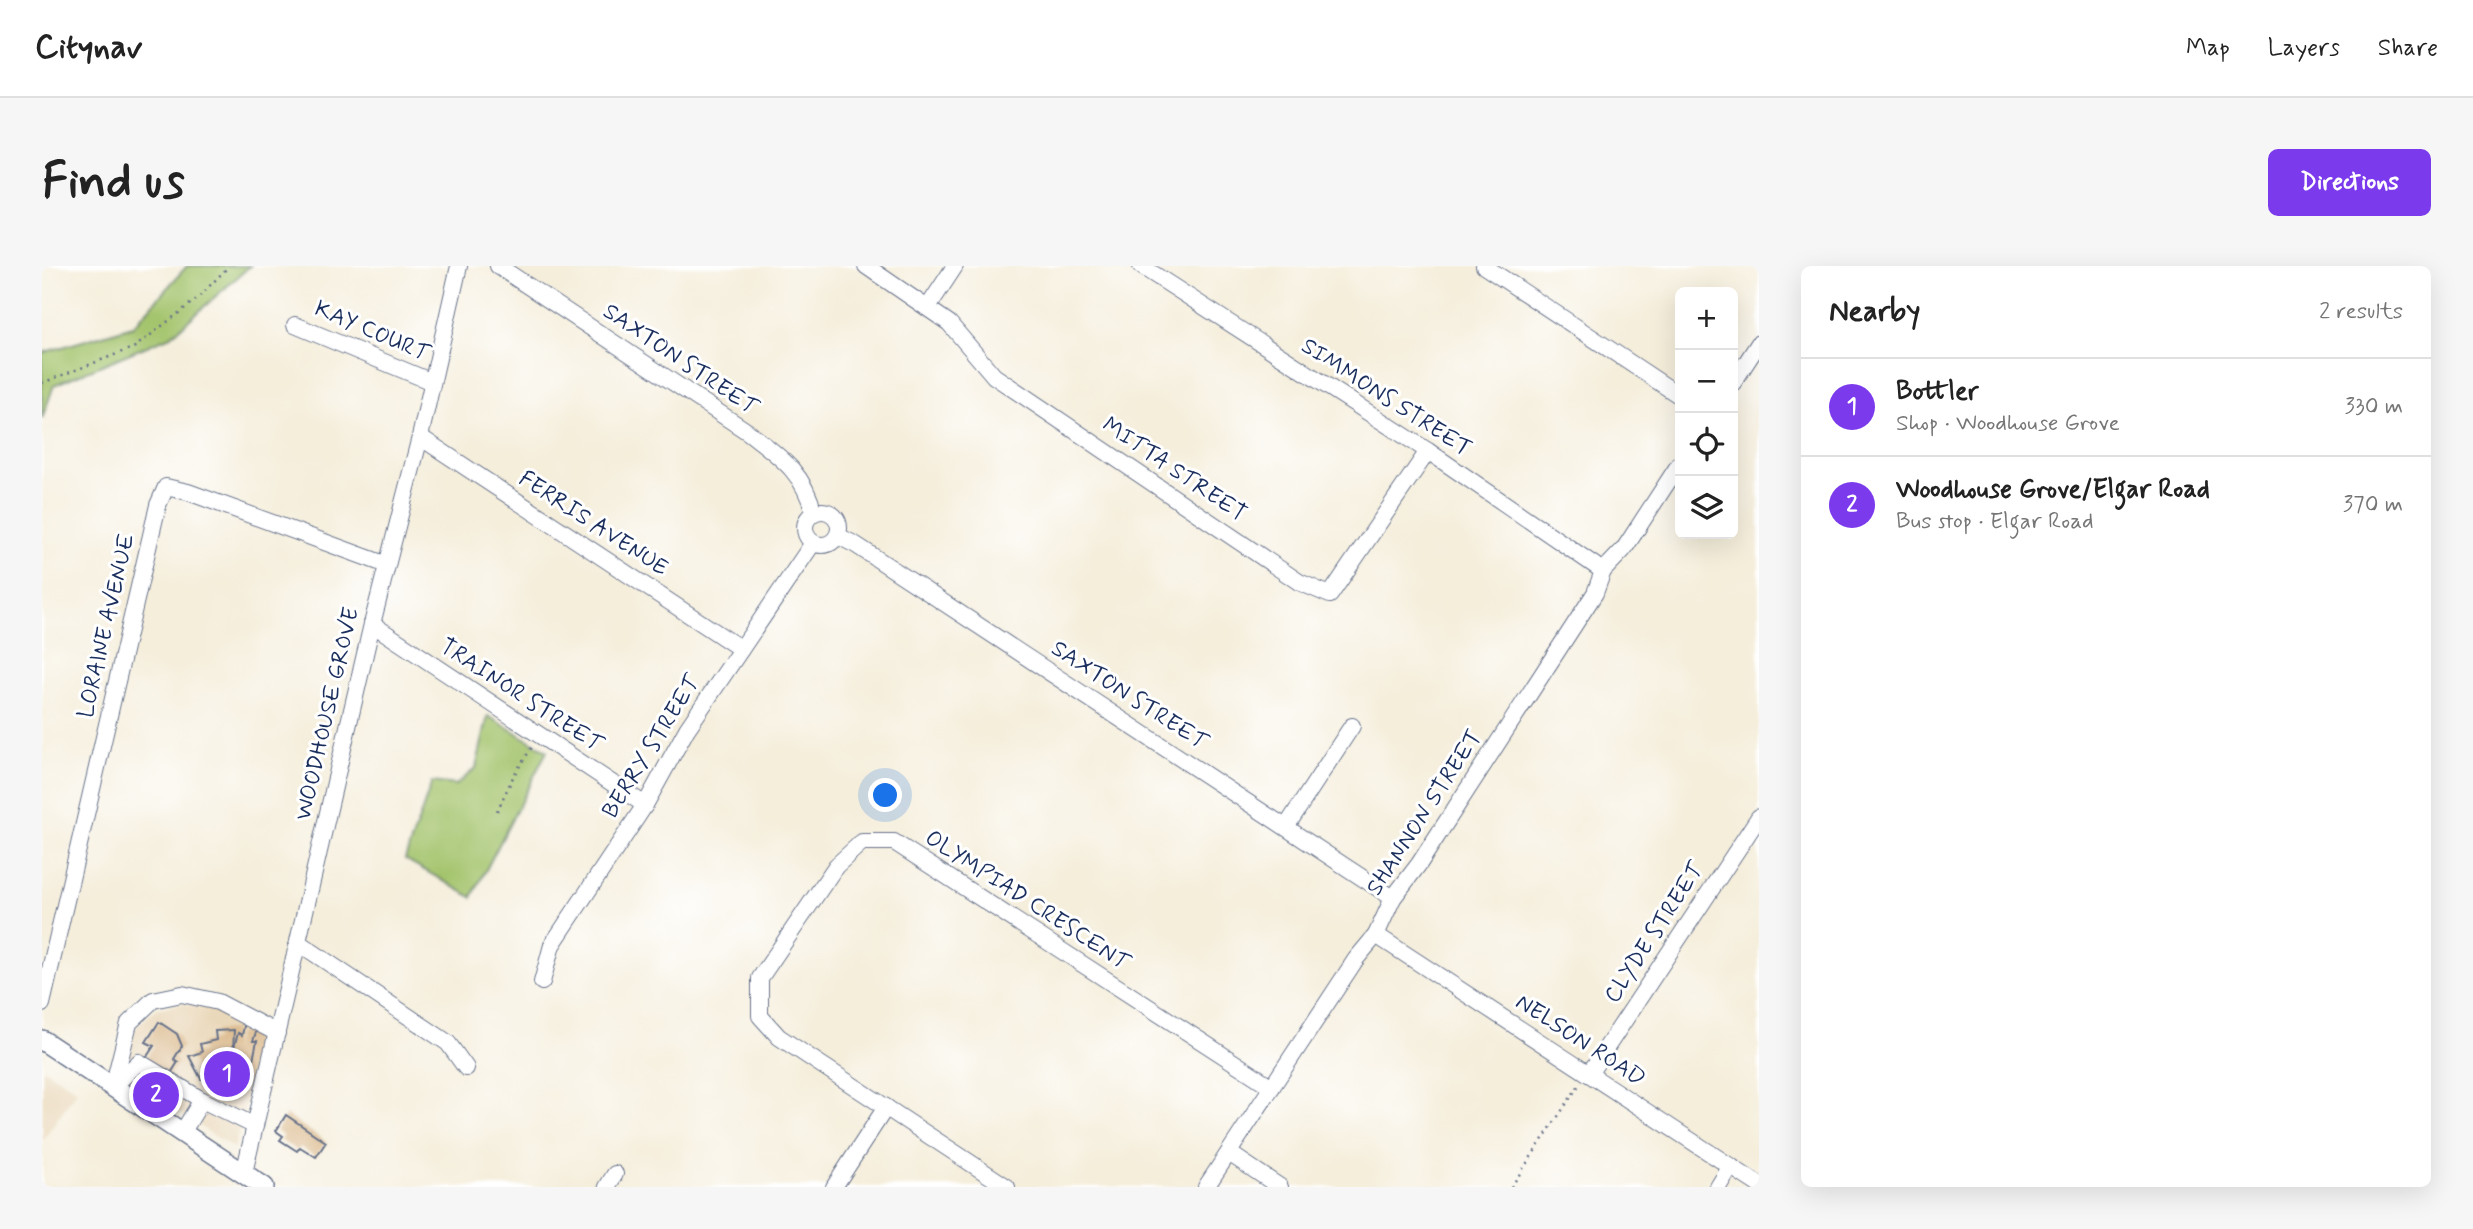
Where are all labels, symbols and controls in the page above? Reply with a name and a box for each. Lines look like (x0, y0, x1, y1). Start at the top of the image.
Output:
text: Citynav (35, 26, 142, 70)
text: Map (2186, 33, 2230, 64)
text: Layers (2268, 33, 2340, 64)
text: Share (2378, 33, 2438, 64)
button: Directions (2268, 149, 2431, 216)
text: Find us (42, 150, 185, 215)
map controls (1675, 287, 1738, 539)
button: + (1675, 287, 1738, 350)
text: Nearby (1829, 292, 1920, 331)
street label: KAY COURT (310, 294, 435, 370)
street label: SAXTON STREET (597, 297, 764, 424)
text: 2 results (2319, 297, 2403, 327)
street label: SIMMONS STREET (1295, 332, 1477, 464)
button: − (1675, 350, 1738, 413)
text: Bottler (1896, 375, 1978, 409)
text: 1 (1847, 392, 1857, 422)
text: 330 m (2345, 392, 2403, 422)
text: Shop · Woodhouse Grove (1896, 409, 2120, 439)
street label: MITTA STREET (1096, 411, 1252, 529)
button: locate (1675, 413, 1738, 476)
street label: FERRIS AVENUE (513, 464, 673, 584)
text: Woodhouse Grove/Elgar Road (1896, 473, 2210, 507)
button: layers (1675, 476, 1738, 539)
text: 2 (1846, 490, 1858, 520)
text: 370 m (2343, 490, 2403, 520)
text: Bus stop · Elgar Road (1896, 507, 2094, 537)
street label: LORAINE AVENUE (71, 531, 143, 721)
street label: WOODHOUSE GROVE (289, 604, 367, 824)
street label: TRAINOR STREET (434, 632, 610, 761)
street label: SAXTON STREET (1045, 634, 1214, 759)
street label: BERRY STREET (596, 669, 709, 824)
street label: SHANNON STREET (1360, 724, 1490, 902)
your location (868, 778, 902, 812)
street label: OLYMPIAD CRESCENT (919, 824, 1136, 979)
street label: CLYDE STREET (1598, 856, 1713, 1009)
street label: NELSON ROAD (1509, 988, 1651, 1094)
pin: 1 (204, 1048, 250, 1100)
pin: 2 (133, 1069, 179, 1121)

